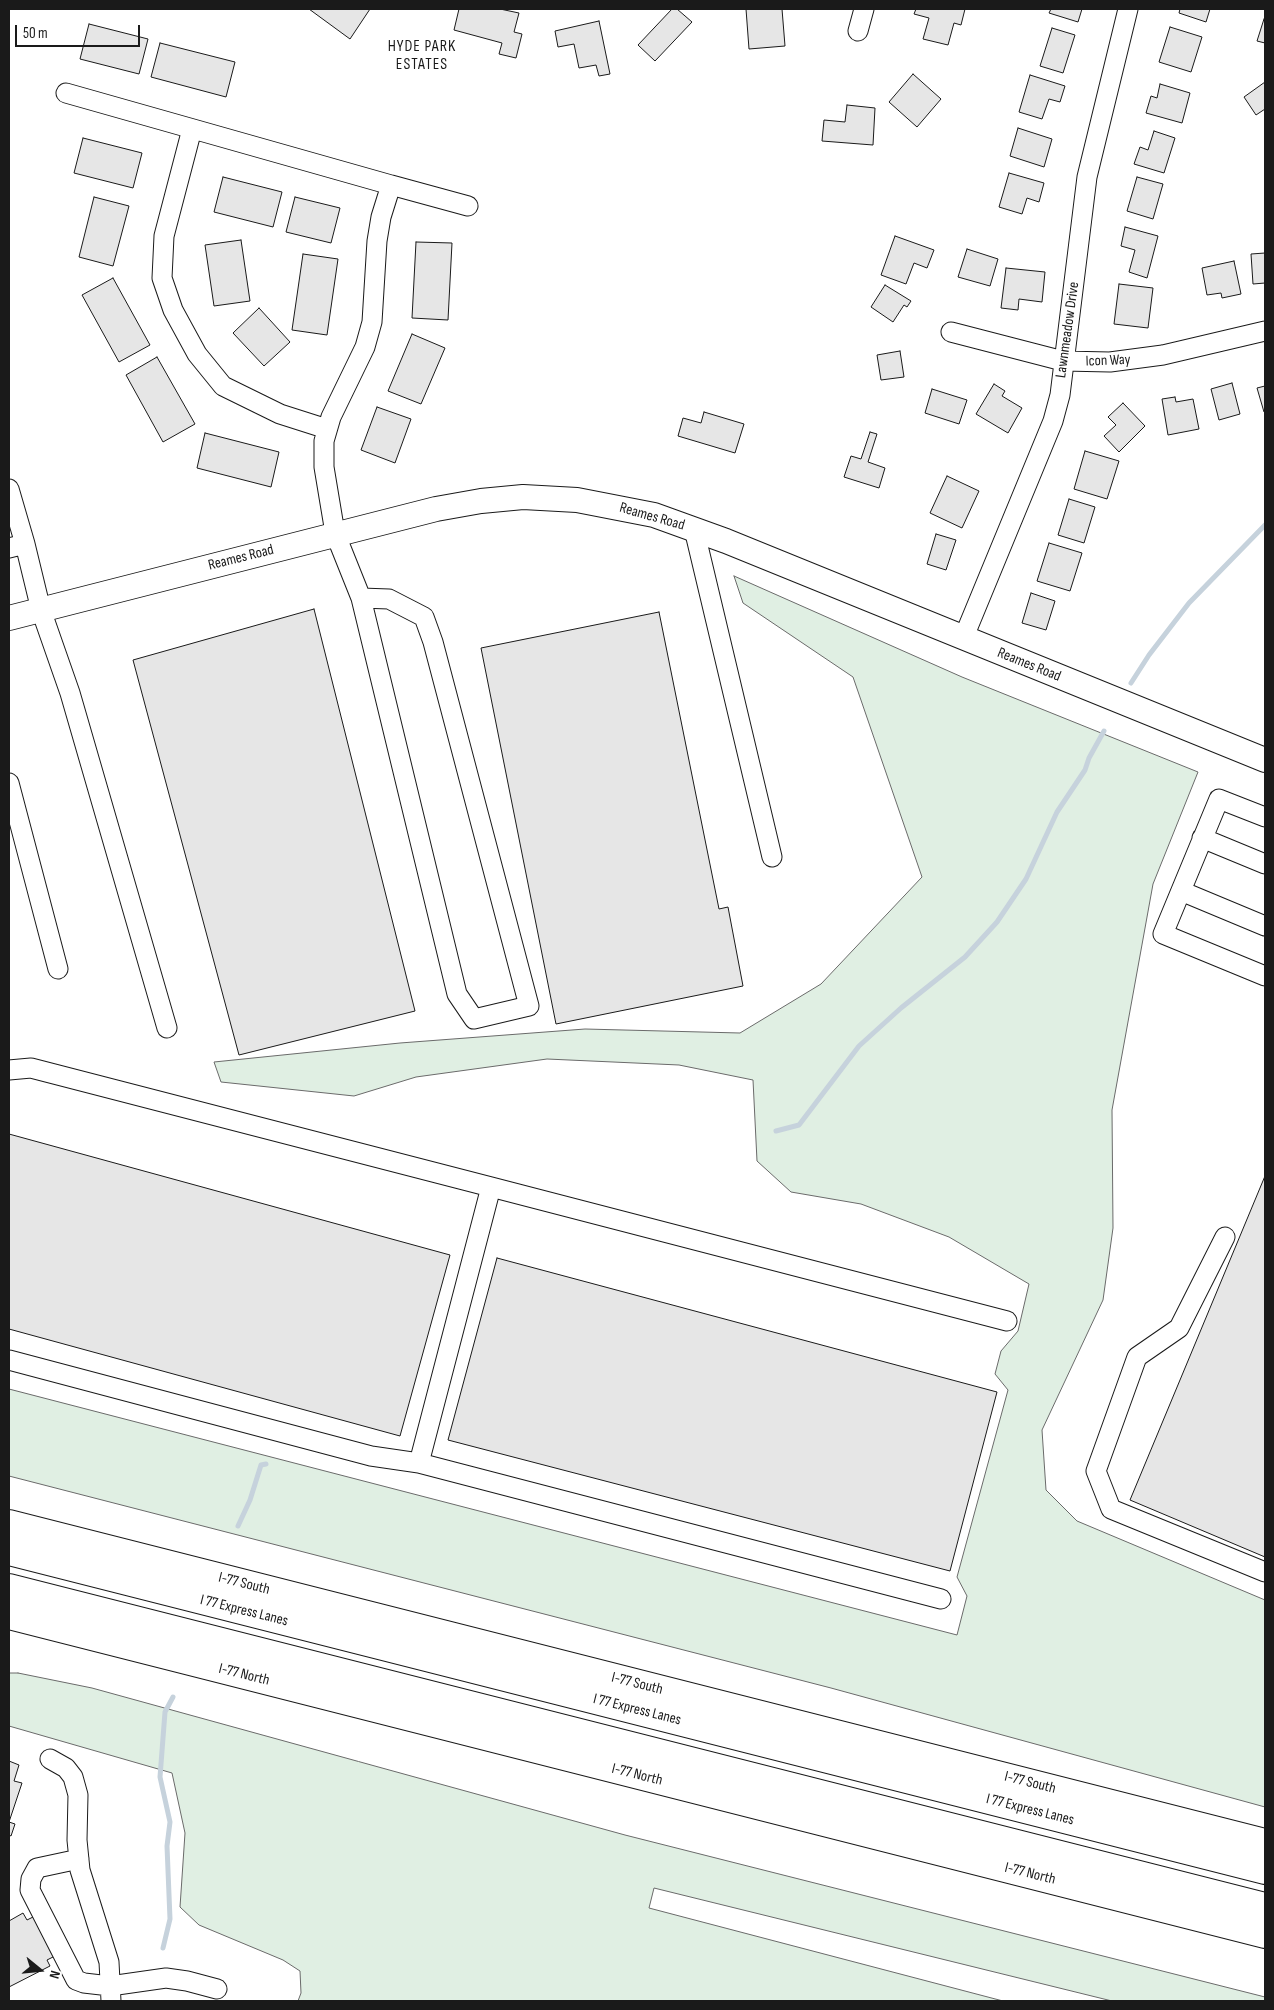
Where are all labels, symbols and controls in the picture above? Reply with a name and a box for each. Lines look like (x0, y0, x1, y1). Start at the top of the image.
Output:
scale bar (18, 15, 142, 47)
text: 50 m (23, 24, 48, 43)
district label: HYDE PARK ESTATES (387, 37, 457, 75)
street label: Lawnmeadow Drive (1052, 281, 1084, 379)
street label: Icon Way (1085, 351, 1131, 371)
street label: Reames Road (617, 499, 687, 535)
street label: Reames Road (206, 541, 276, 575)
street label: Reames Road (995, 644, 1063, 686)
street label: I-77 South (216, 1569, 272, 1599)
street label: I 77 Express Lanes (198, 1591, 290, 1631)
street label: I-77 North (217, 1660, 271, 1690)
street label: I-77 South (609, 1669, 665, 1699)
street label: I 77 Express Lanes (591, 1690, 683, 1730)
street label: I-77 North (610, 1760, 664, 1790)
street label: I-77 South (1002, 1768, 1058, 1798)
street label: I 77 Express Lanes (984, 1790, 1076, 1830)
street label: I-77 North (1003, 1859, 1057, 1889)
north arrow (15, 1945, 65, 1995)
text: N (46, 1968, 64, 1981)

